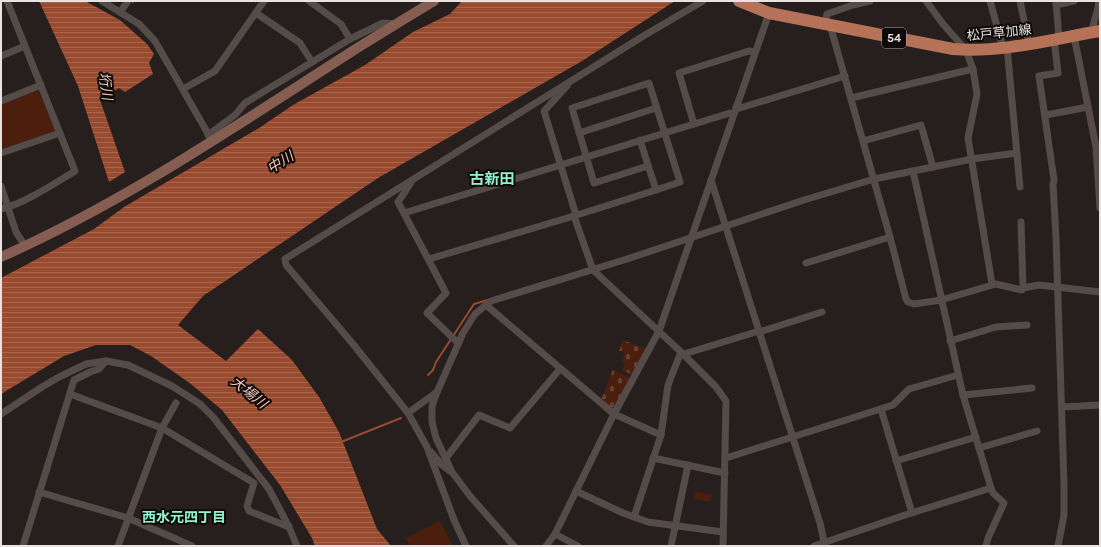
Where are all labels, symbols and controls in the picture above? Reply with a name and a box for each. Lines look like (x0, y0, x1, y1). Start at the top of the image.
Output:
street label: 松戸草加線 (966, 22, 1032, 43)
road number: 54 (882, 28, 906, 48)
water label: 垳川 (95, 71, 116, 103)
water label: 中川 (264, 147, 298, 177)
district label: 古新田 (469, 170, 515, 188)
water label: 大場川 (227, 373, 272, 413)
district label: 西水元四丁目 (142, 509, 226, 526)

